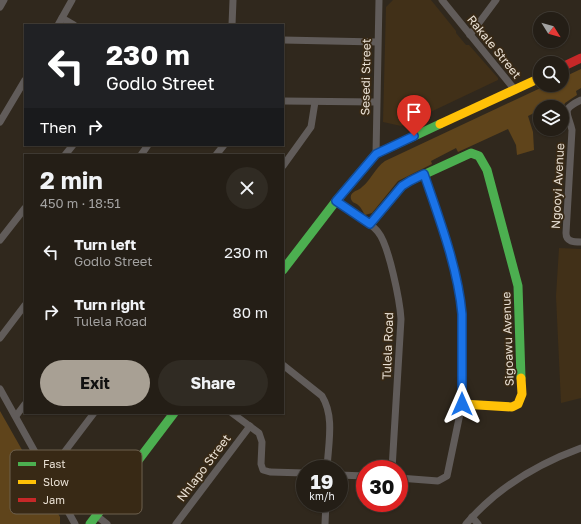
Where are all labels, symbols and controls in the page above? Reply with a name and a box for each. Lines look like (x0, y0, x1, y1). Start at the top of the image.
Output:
street label: Rakale Street (464, 12, 525, 82)
north arrow (533, 12, 569, 48)
map controls (533, 12, 569, 136)
text: 230 m (106, 38, 190, 71)
street label: Sesedi Street (357, 38, 374, 116)
icon: left (40, 40, 92, 92)
button: search (533, 56, 569, 92)
text: Godlo Street (106, 72, 215, 94)
pin (397, 95, 431, 136)
button: layers (533, 100, 569, 136)
icon: arrive (403, 101, 425, 123)
icon: right (84, 116, 106, 138)
text: Then (40, 118, 76, 136)
street label: Ngooyi Avenue (548, 143, 567, 229)
text: 2 min (40, 165, 103, 194)
button: close (226, 167, 268, 209)
text: 450 m · 18:51 (40, 195, 121, 211)
text: Turn left (74, 235, 136, 253)
icon: left (40, 241, 62, 263)
text: 230 m (224, 243, 268, 261)
text: Godlo Street (74, 253, 153, 269)
street label: Sigoawu Avenue (498, 292, 517, 386)
text: Turn right (74, 295, 145, 313)
icon: right (40, 301, 62, 323)
text: 80 m (233, 303, 268, 321)
street label: Tulela Road (379, 312, 396, 380)
text: Tulela Road (74, 313, 147, 329)
button: Exit (40, 360, 150, 406)
button: Share (158, 360, 268, 406)
position arrow (441, 383, 483, 425)
street label: Nhlapo Street (173, 431, 234, 504)
legend (10, 450, 142, 514)
text: Fast (43, 457, 66, 470)
speed limit sign: 30 (356, 460, 408, 512)
text: 19 (310, 469, 333, 493)
text: Slow (43, 475, 69, 488)
text: km/h (309, 490, 335, 502)
text: Jam (43, 493, 65, 506)

